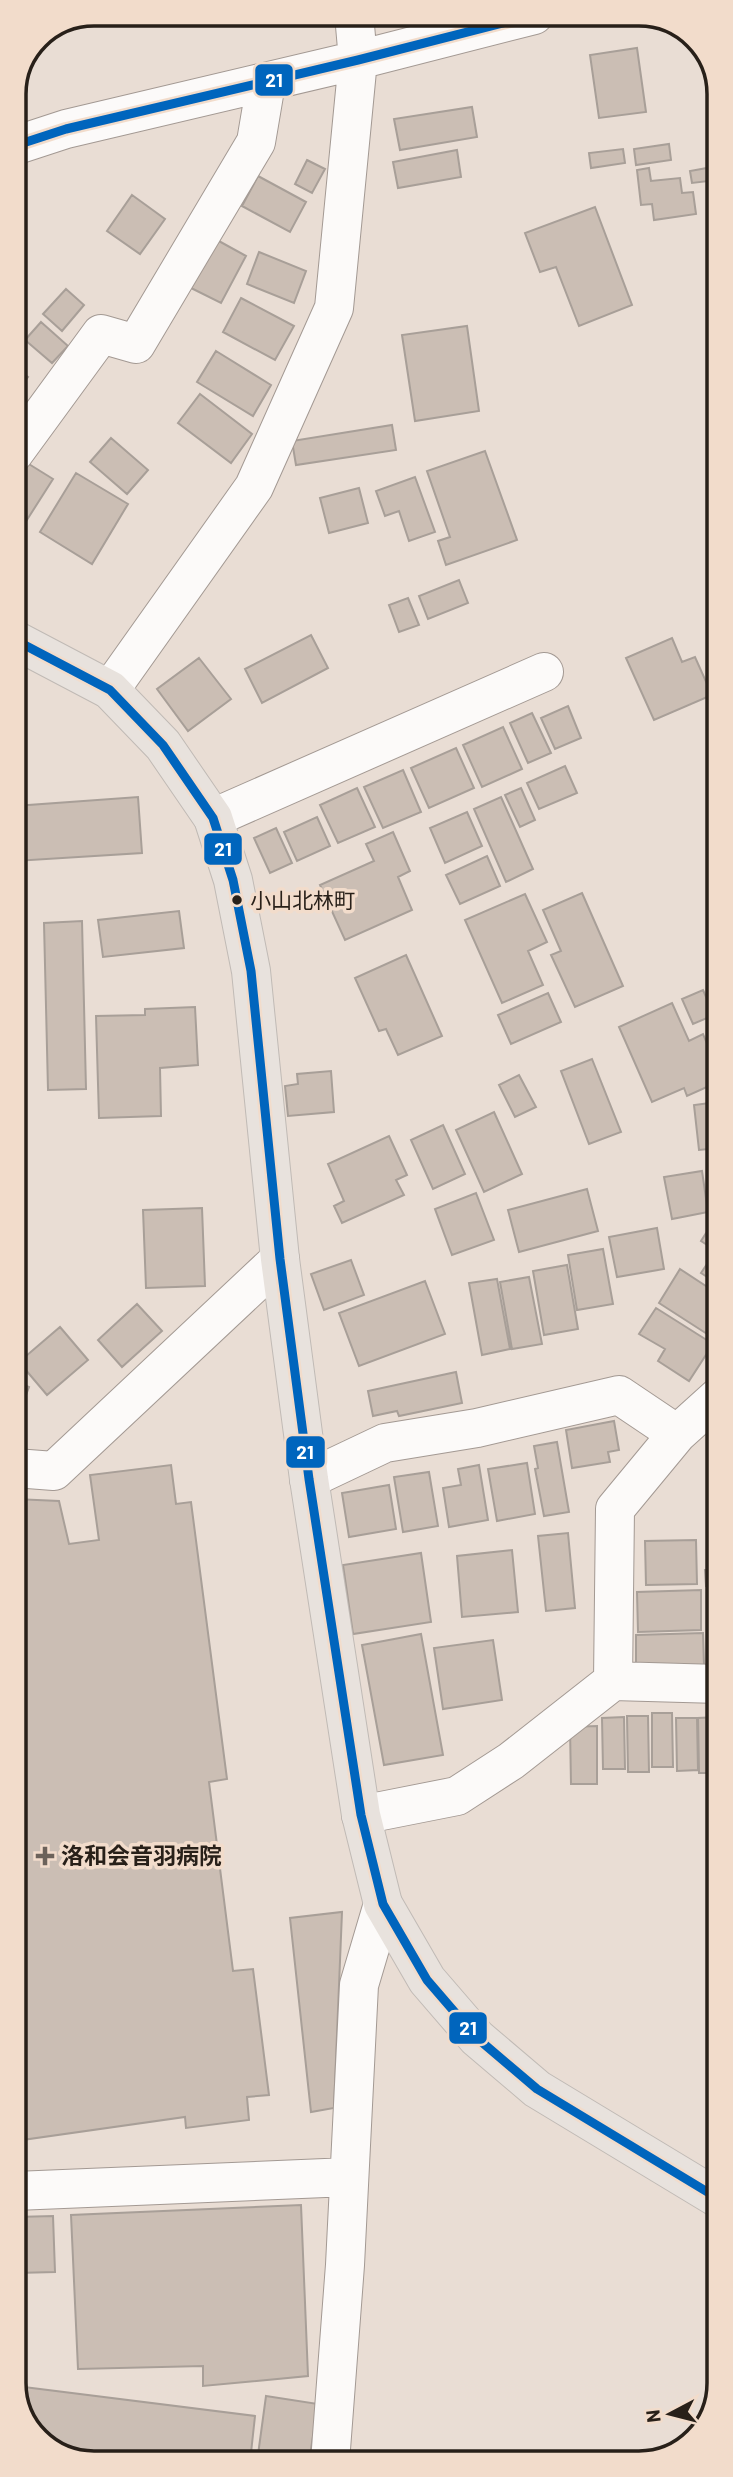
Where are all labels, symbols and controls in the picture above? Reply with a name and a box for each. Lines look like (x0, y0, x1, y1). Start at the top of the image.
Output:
line badge: 21 (254, 63, 294, 97)
text: 21 (265, 68, 283, 91)
line badge: 21 (203, 832, 243, 866)
text: 21 (214, 837, 232, 860)
place label: 小山北林町 (250, 887, 355, 912)
marker: 小山北林町 (230, 893, 244, 907)
line badge: 21 (285, 1435, 326, 1469)
text: 21 (296, 1440, 314, 1463)
place label: 洛和会音羽病院 (61, 1841, 222, 1869)
marker: 洛和会音羽病院 (35, 1846, 55, 1866)
line badge: 21 (448, 2011, 488, 2045)
text: 21 (459, 2016, 477, 2039)
north arrow (635, 2379, 705, 2449)
text: N (640, 2408, 665, 2424)

